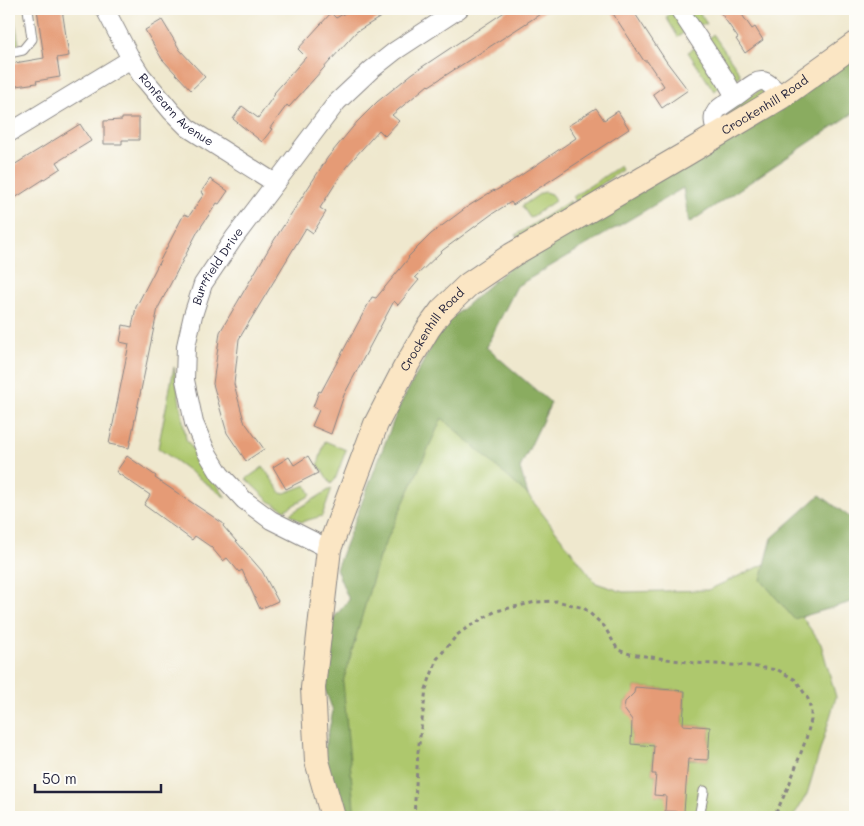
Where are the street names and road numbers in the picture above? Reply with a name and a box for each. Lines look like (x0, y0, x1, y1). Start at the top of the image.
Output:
street label: Ronfearn Avenue (136, 69, 217, 149)
street label: Crockenhill Road (718, 71, 811, 138)
street label: Burrfield Drive (188, 224, 246, 307)
street label: Crockenhill Road (396, 284, 467, 374)

